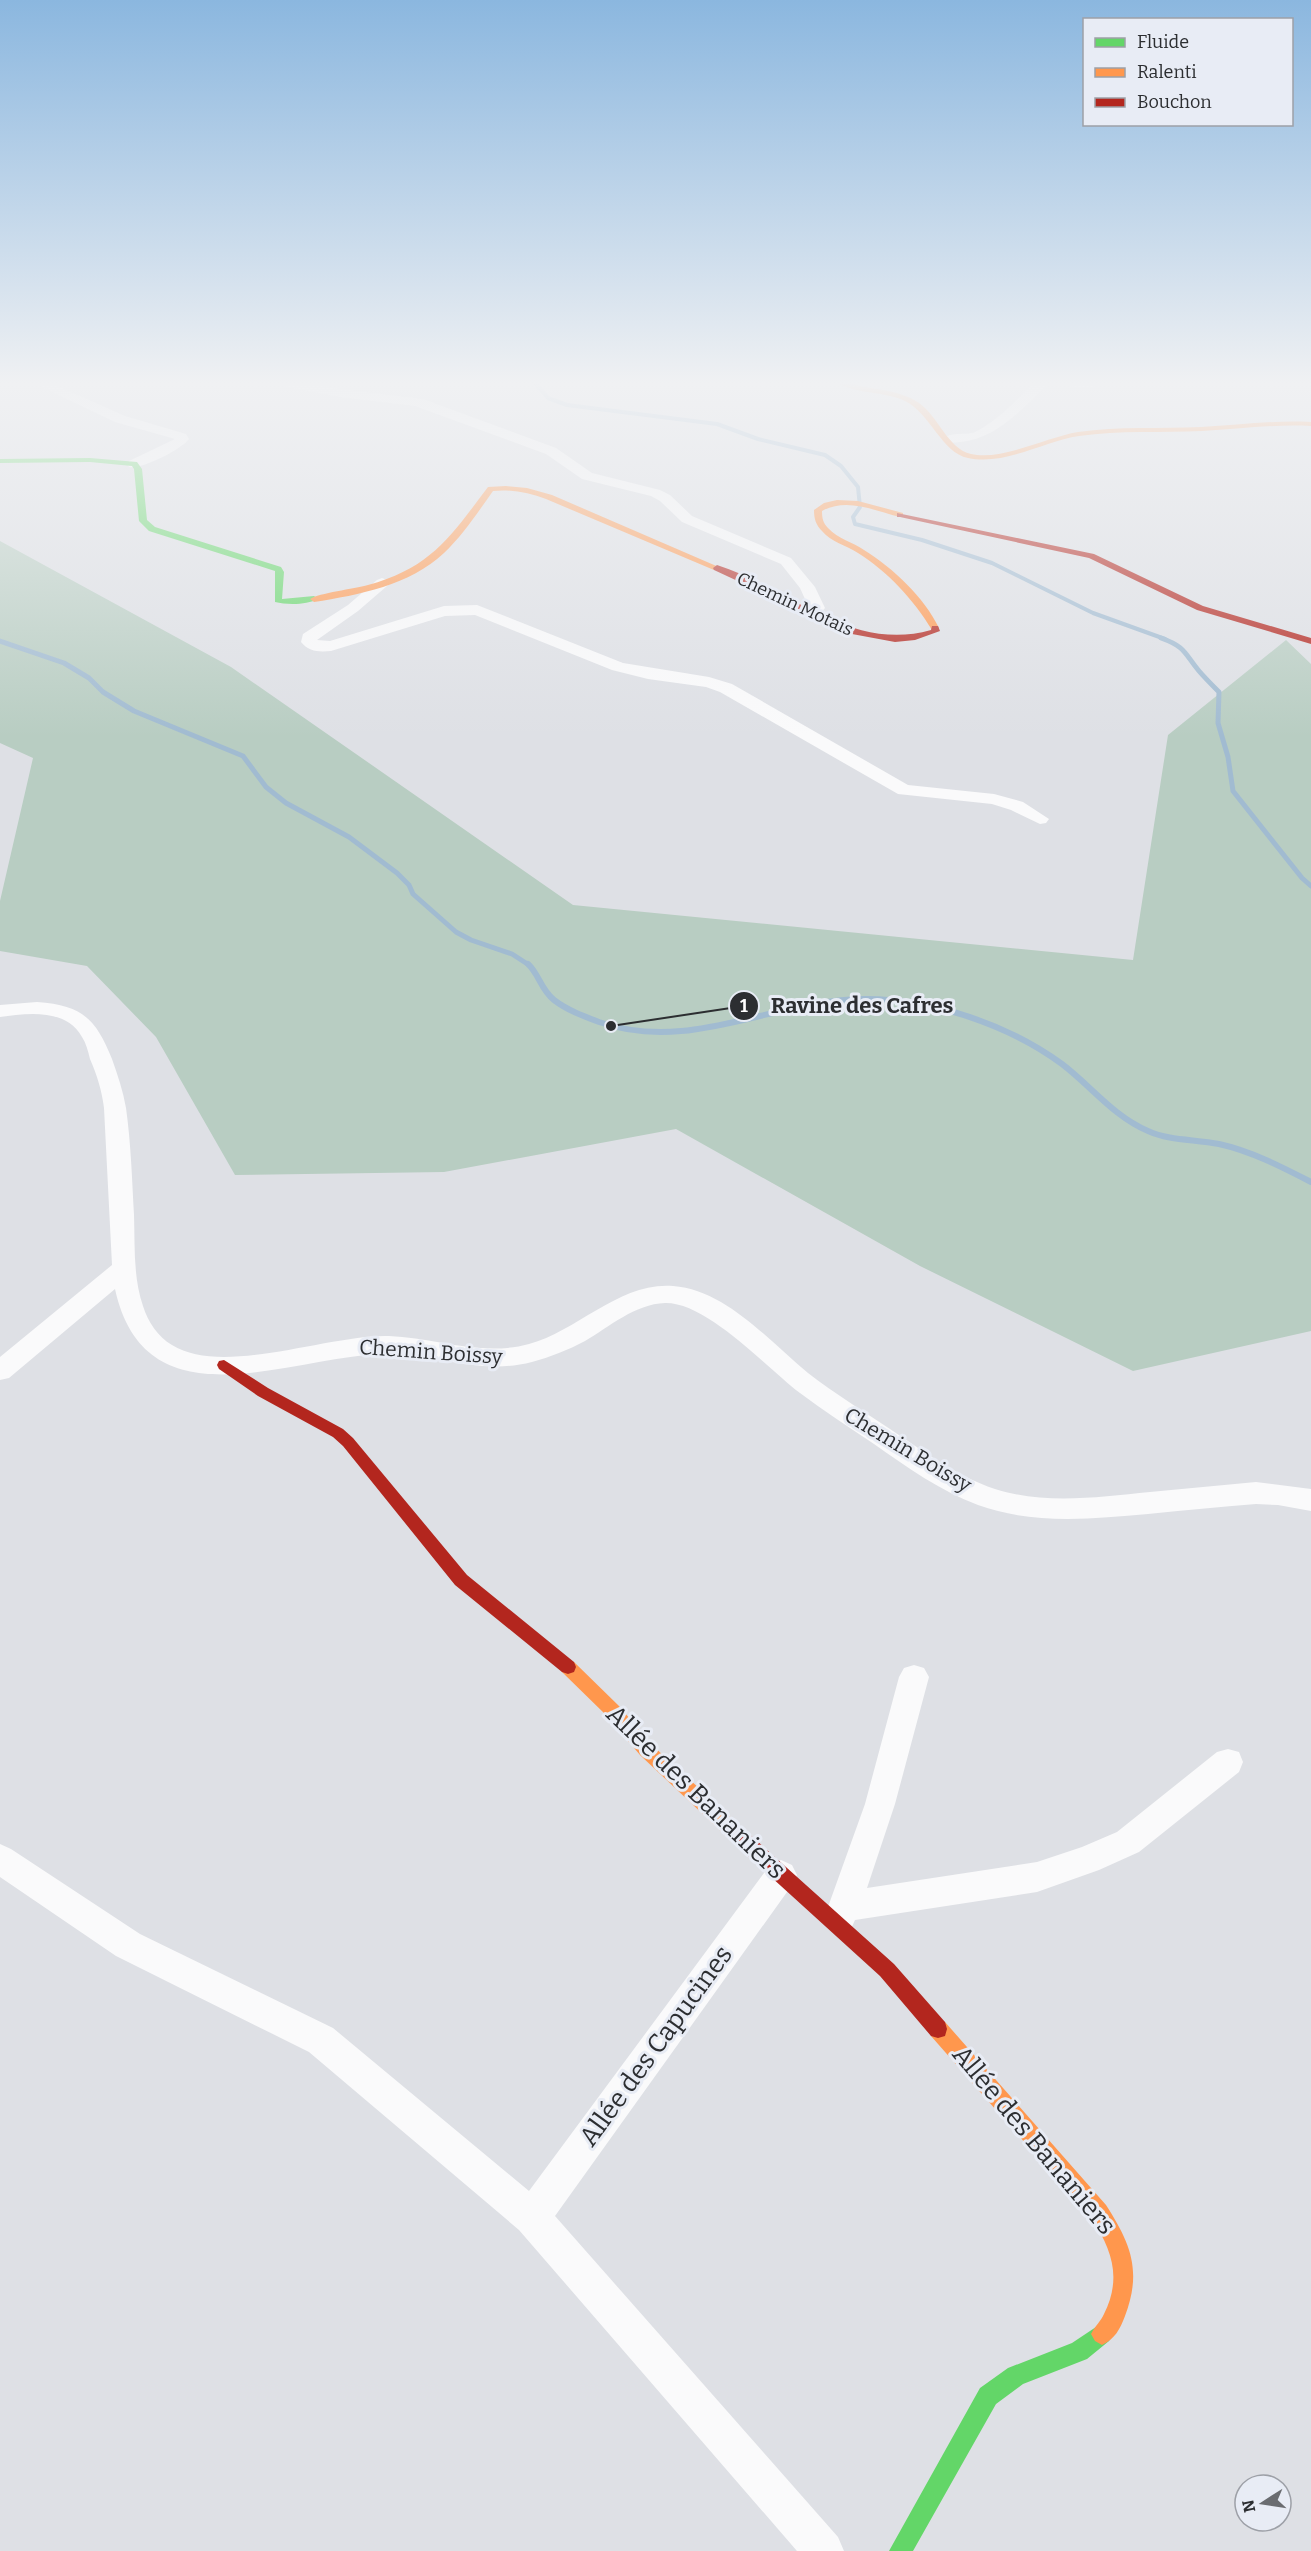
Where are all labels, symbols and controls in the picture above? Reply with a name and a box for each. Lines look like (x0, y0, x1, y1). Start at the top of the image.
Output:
legend (1083, 18, 1293, 126)
text: Fluide (1137, 31, 1189, 53)
text: Ralenti (1137, 61, 1197, 83)
text: Bouchon (1137, 91, 1212, 113)
street label: Chemin Motais (733, 567, 857, 641)
callout: Ravine des Cafres (729, 986, 966, 1026)
text: Ravine des Cafres (771, 992, 953, 1019)
text: 1 (740, 995, 748, 1017)
street label: Chemin Boissy (358, 1334, 504, 1370)
street label: Chemin Boissy (840, 1402, 977, 1499)
street label: Allée des Bananiers (600, 1699, 792, 1885)
street label: Allée des Capucines (573, 1940, 739, 2152)
street label: Allée des Bananiers (946, 2039, 1122, 2241)
north arrow (1233, 2473, 1293, 2533)
text: N (1238, 2498, 1259, 2514)

